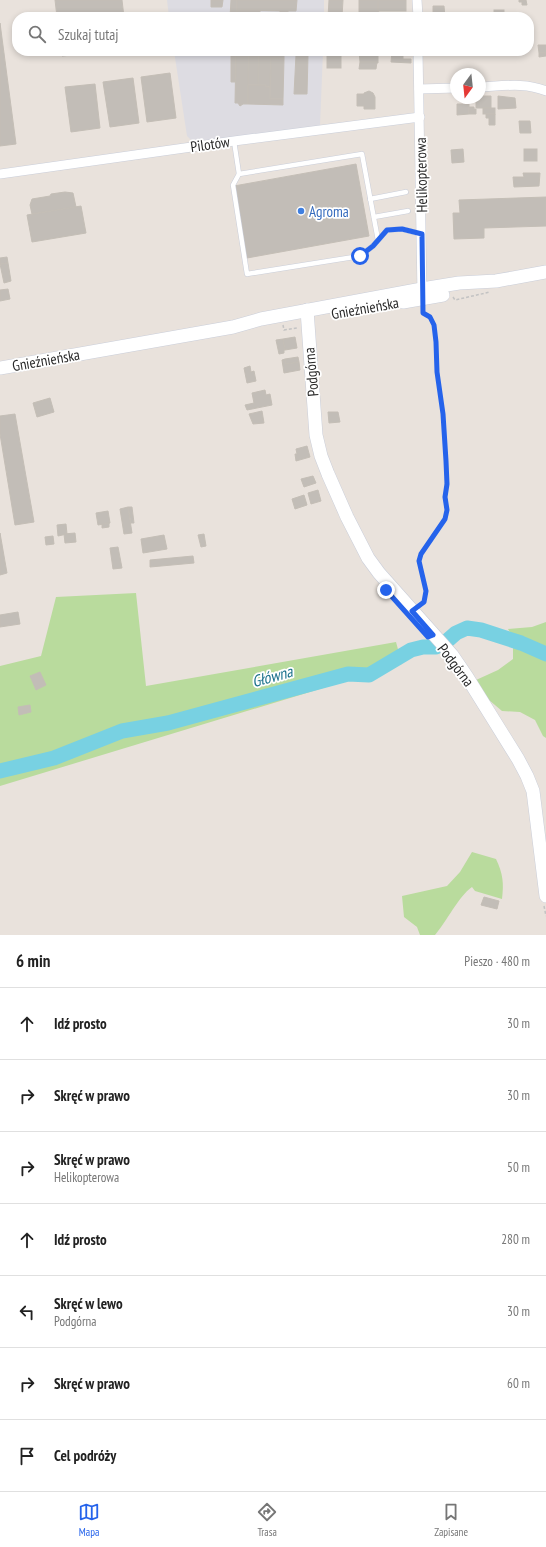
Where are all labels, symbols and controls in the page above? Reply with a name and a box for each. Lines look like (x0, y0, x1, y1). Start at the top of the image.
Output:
search box (12, 12, 534, 56)
icon: search (26, 23, 48, 45)
text: Szukaj tutaj (58, 25, 119, 44)
north arrow (450, 68, 486, 104)
street label: Pilotów (189, 132, 231, 156)
street label: Helikopterowa (411, 137, 431, 213)
place label: Agroma (309, 202, 349, 221)
marker: Agroma (296, 206, 306, 216)
route start (351, 247, 369, 265)
street label: Gnieźnieńska (330, 293, 400, 323)
street label: Gnieźnieńska (11, 345, 81, 375)
street label: Podgórna (299, 347, 323, 397)
route end (377, 581, 395, 599)
street label: Podgórna (434, 640, 478, 690)
water label: Główna (249, 661, 296, 691)
text: 6 min (16, 950, 50, 972)
text: Pieszo · 480 m (464, 953, 530, 970)
icon: ahead (16, 1013, 38, 1035)
text: Idź prosto (54, 1014, 107, 1033)
text: 30 m (507, 1015, 530, 1032)
icon: right (16, 1085, 38, 1107)
text: Skręć w prawo (54, 1086, 130, 1105)
text: 30 m (507, 1087, 530, 1104)
text: Skręć w prawo (54, 1150, 130, 1169)
icon: right (16, 1157, 38, 1179)
text: 50 m (507, 1159, 530, 1176)
text: Helikopterowa (54, 1169, 119, 1186)
icon: ahead (16, 1229, 38, 1251)
text: Idź prosto (54, 1230, 107, 1249)
text: 280 m (501, 1231, 530, 1248)
text: Skręć w lewo (54, 1294, 123, 1313)
icon: left (16, 1301, 38, 1323)
text: 30 m (507, 1303, 530, 1320)
text: Podgórna (54, 1313, 96, 1330)
icon: right (16, 1373, 38, 1395)
text: Skręć w prawo (54, 1374, 130, 1393)
text: 60 m (507, 1375, 530, 1392)
icon: arrive (16, 1445, 38, 1467)
text: Cel podróży (54, 1446, 116, 1465)
tab: Mapa (78, 1501, 100, 1539)
tab: Trasa (256, 1501, 278, 1539)
tab: Zapisane (434, 1501, 468, 1539)

